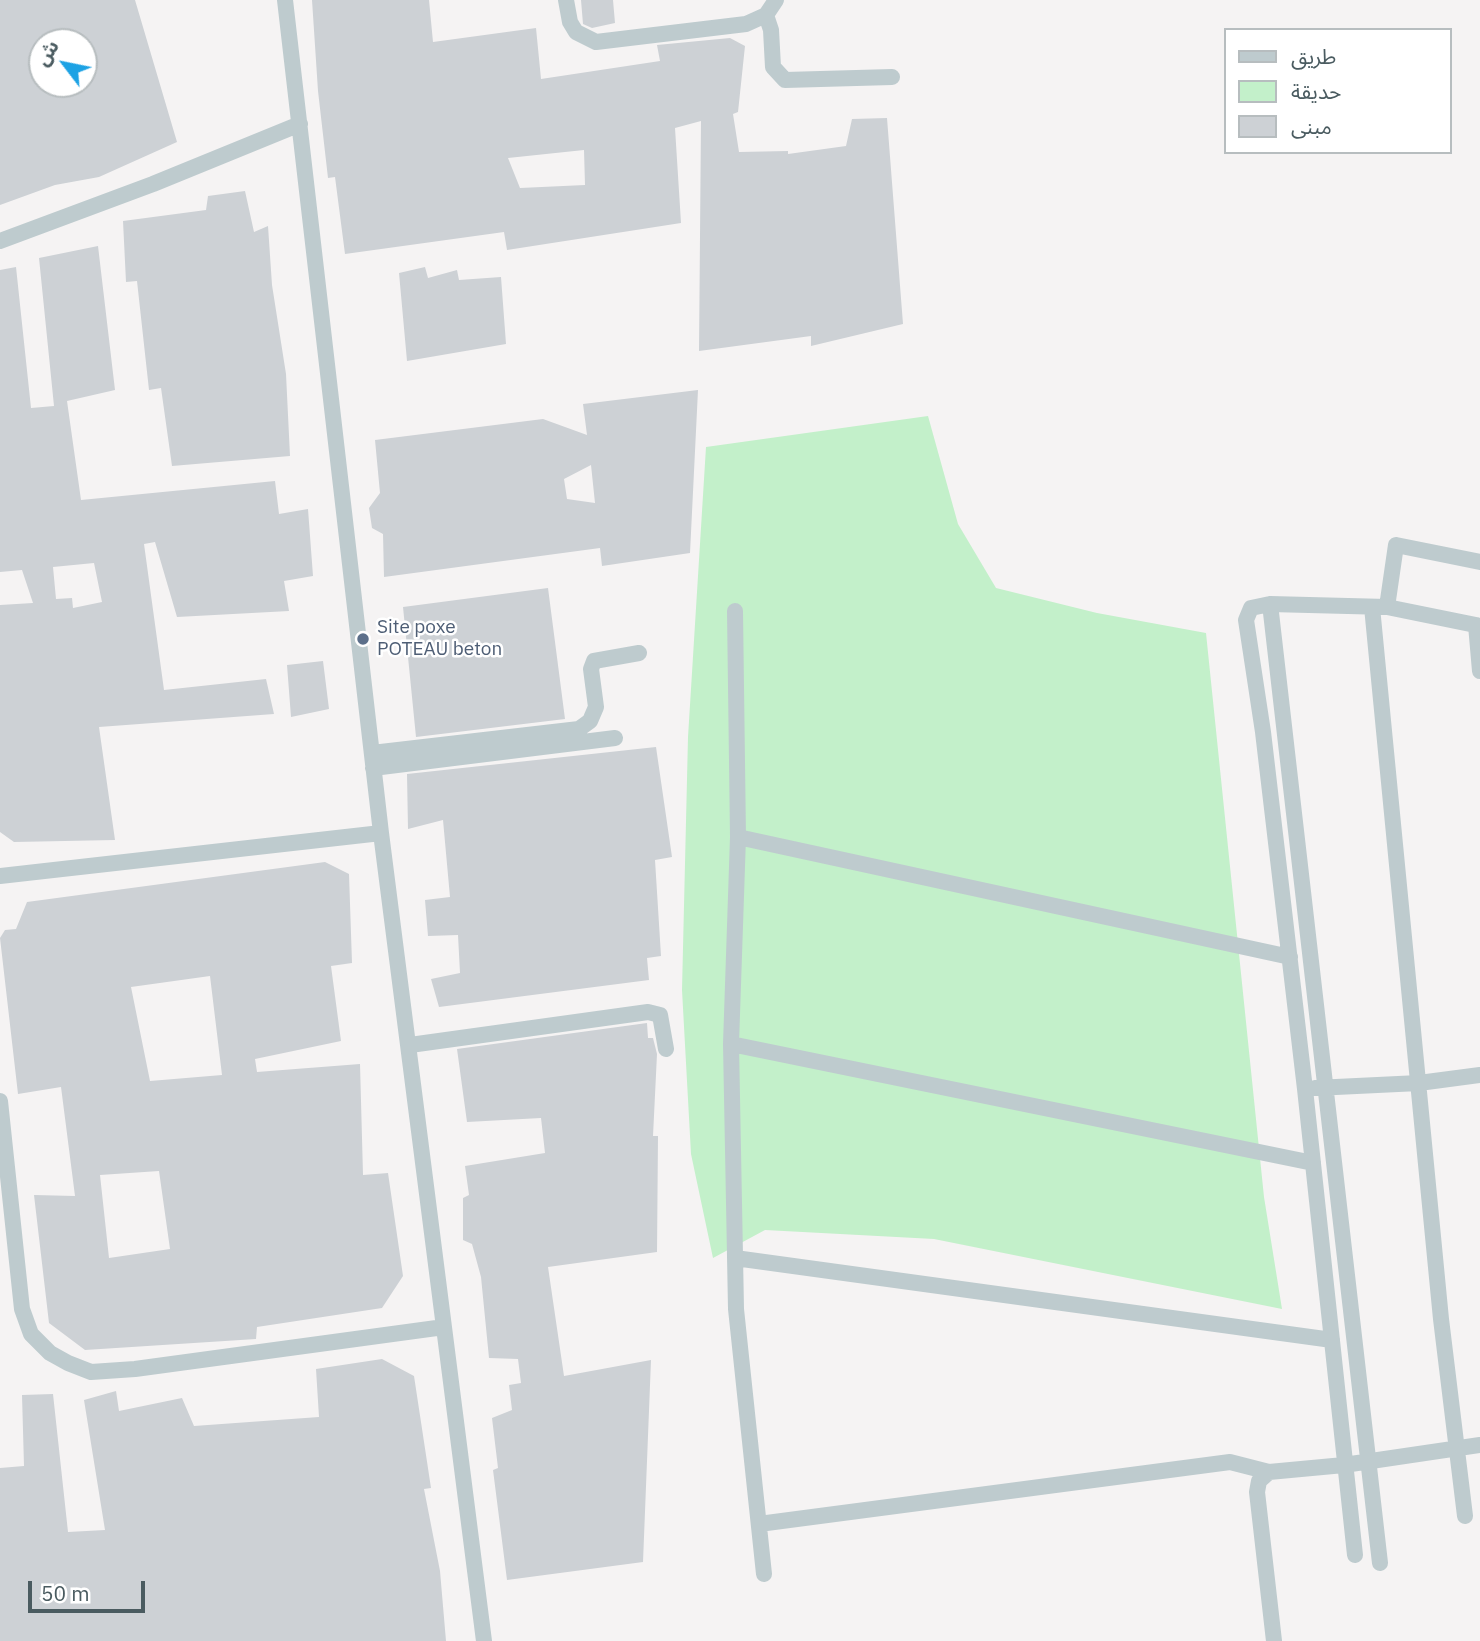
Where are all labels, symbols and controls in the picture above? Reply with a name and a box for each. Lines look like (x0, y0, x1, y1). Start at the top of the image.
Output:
north arrow (28, 28, 98, 98)
legend (1224, 28, 1452, 154)
text: ش (30, 36, 64, 70)
text: طريق (1291, 42, 1336, 70)
text: حديقة (1291, 77, 1341, 105)
text: مبنى (1291, 112, 1332, 140)
place label: Site poxe POTEAU beton (377, 617, 502, 661)
marker: Site poxe POTEAU beton (355, 631, 371, 647)
scale bar (32, 1568, 149, 1612)
text: 50 m (41, 1579, 90, 1607)

